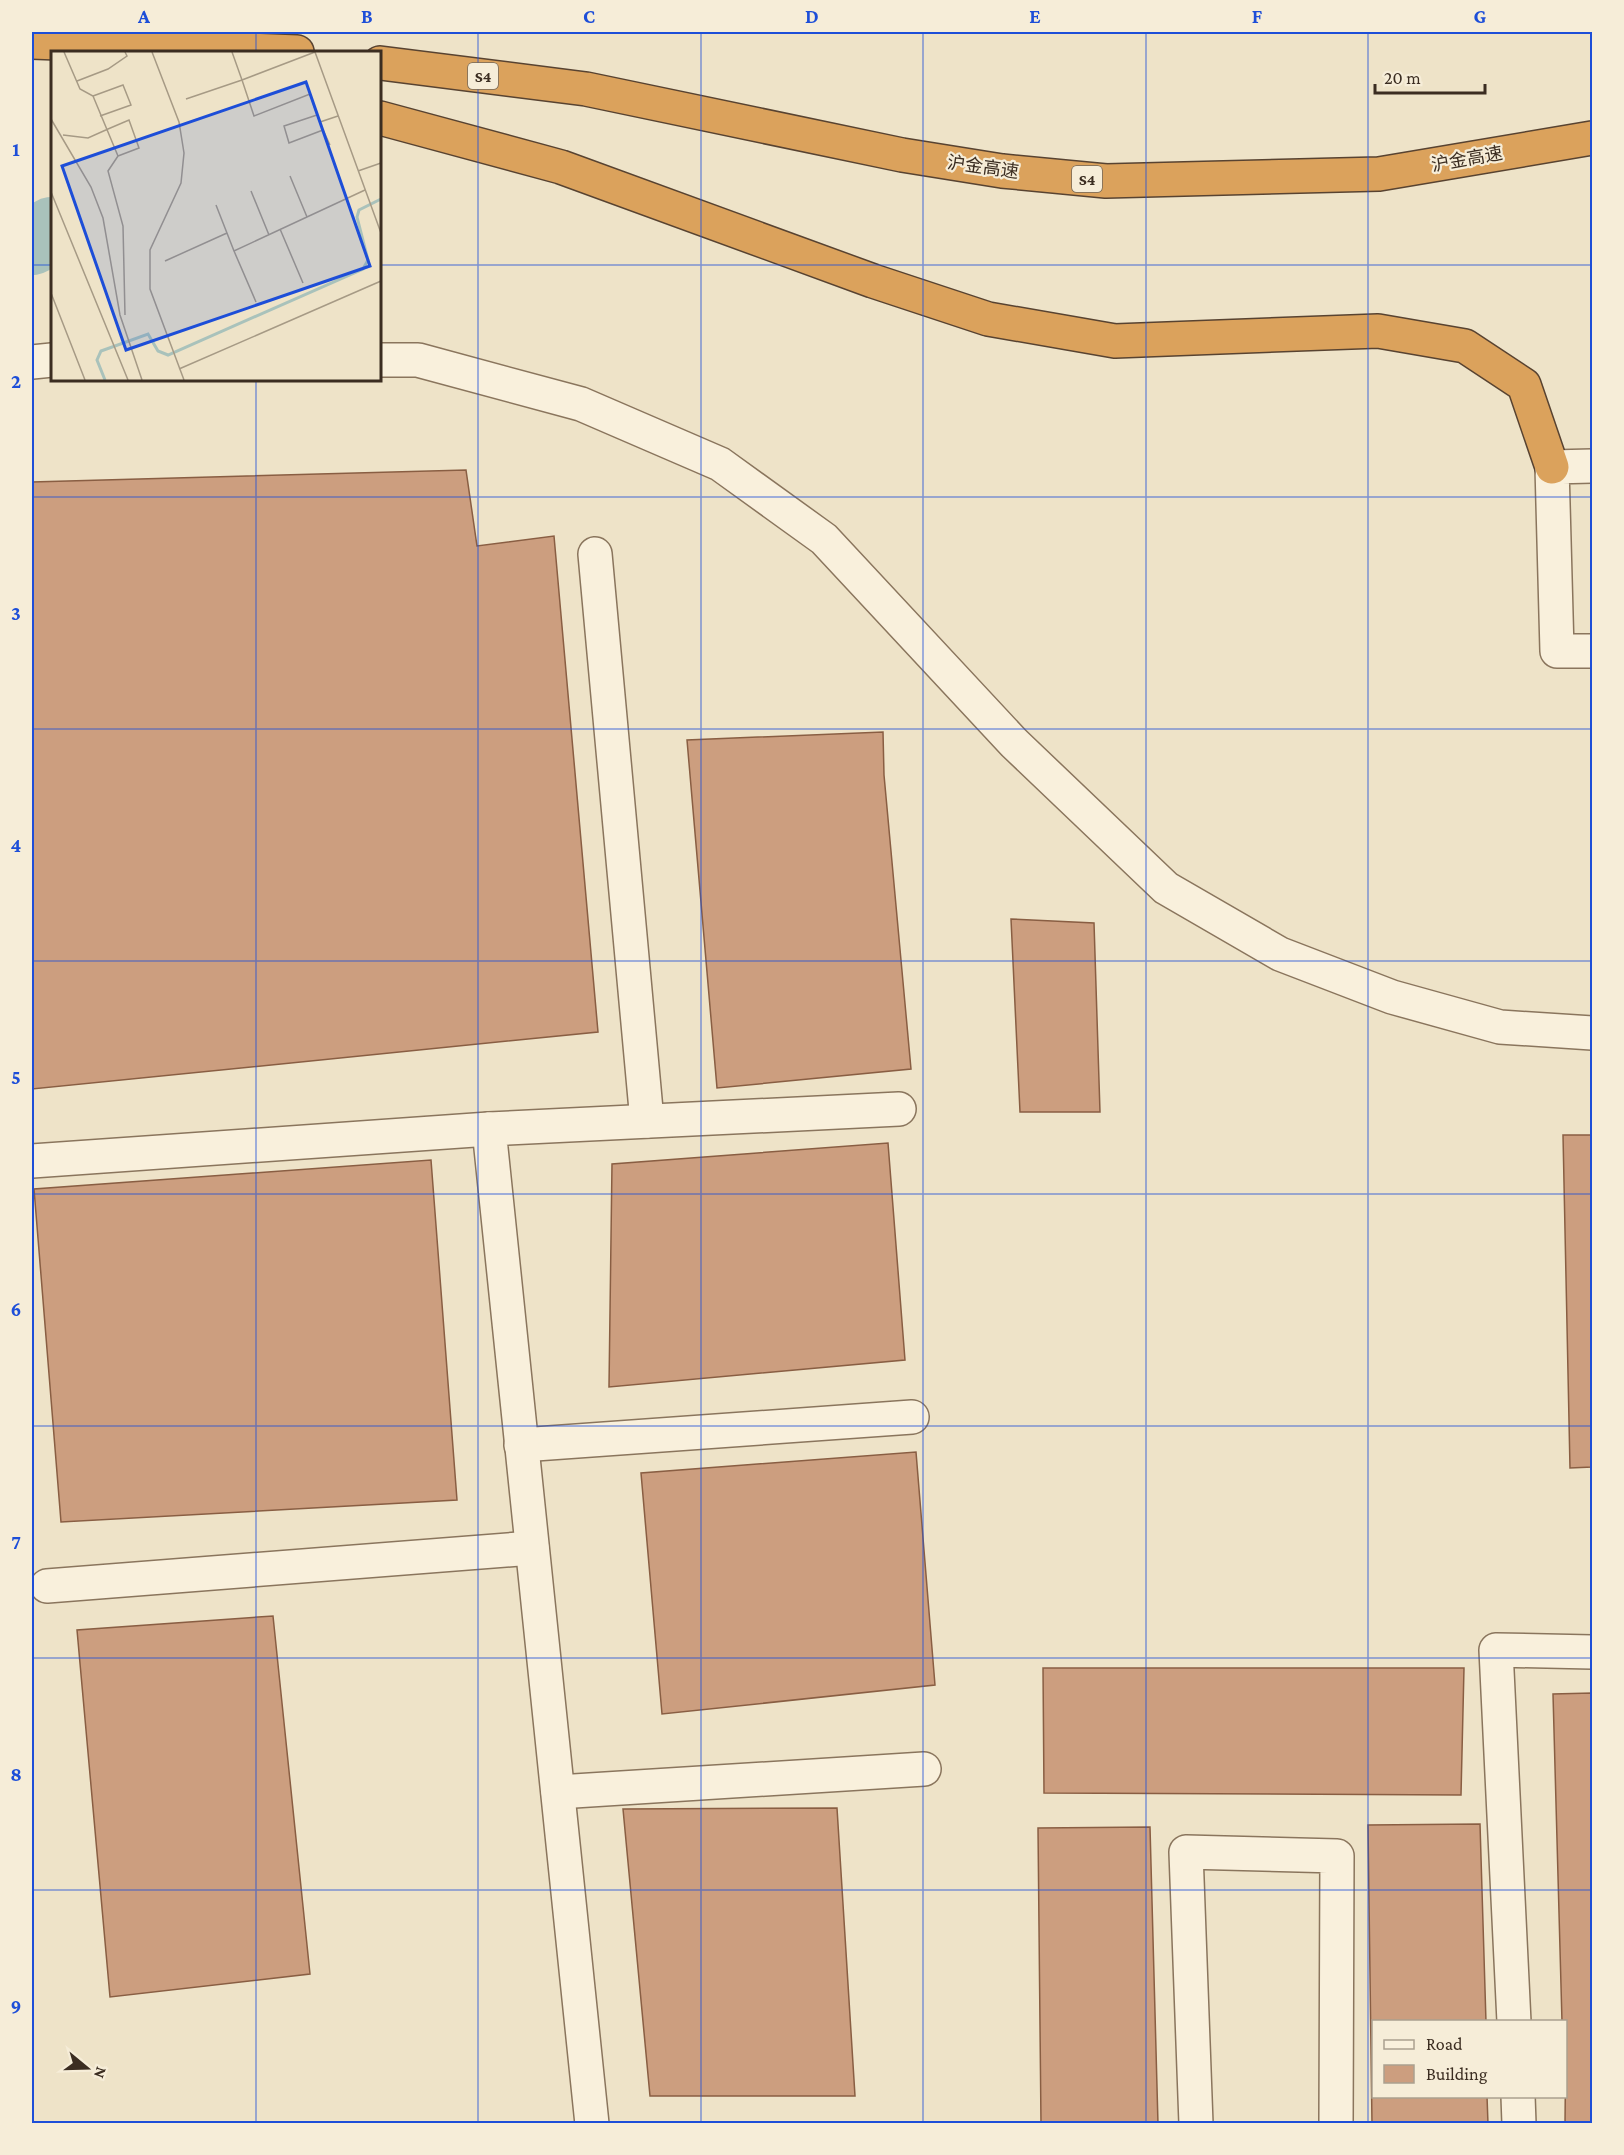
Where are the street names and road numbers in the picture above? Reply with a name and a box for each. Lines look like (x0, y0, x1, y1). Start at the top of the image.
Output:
road number: S4 (468, 63, 498, 89)
street label: 沪金高速 (1430, 143, 1504, 175)
street label: 沪金高速 (946, 152, 1020, 182)
road number: S4 (1072, 166, 1102, 192)

